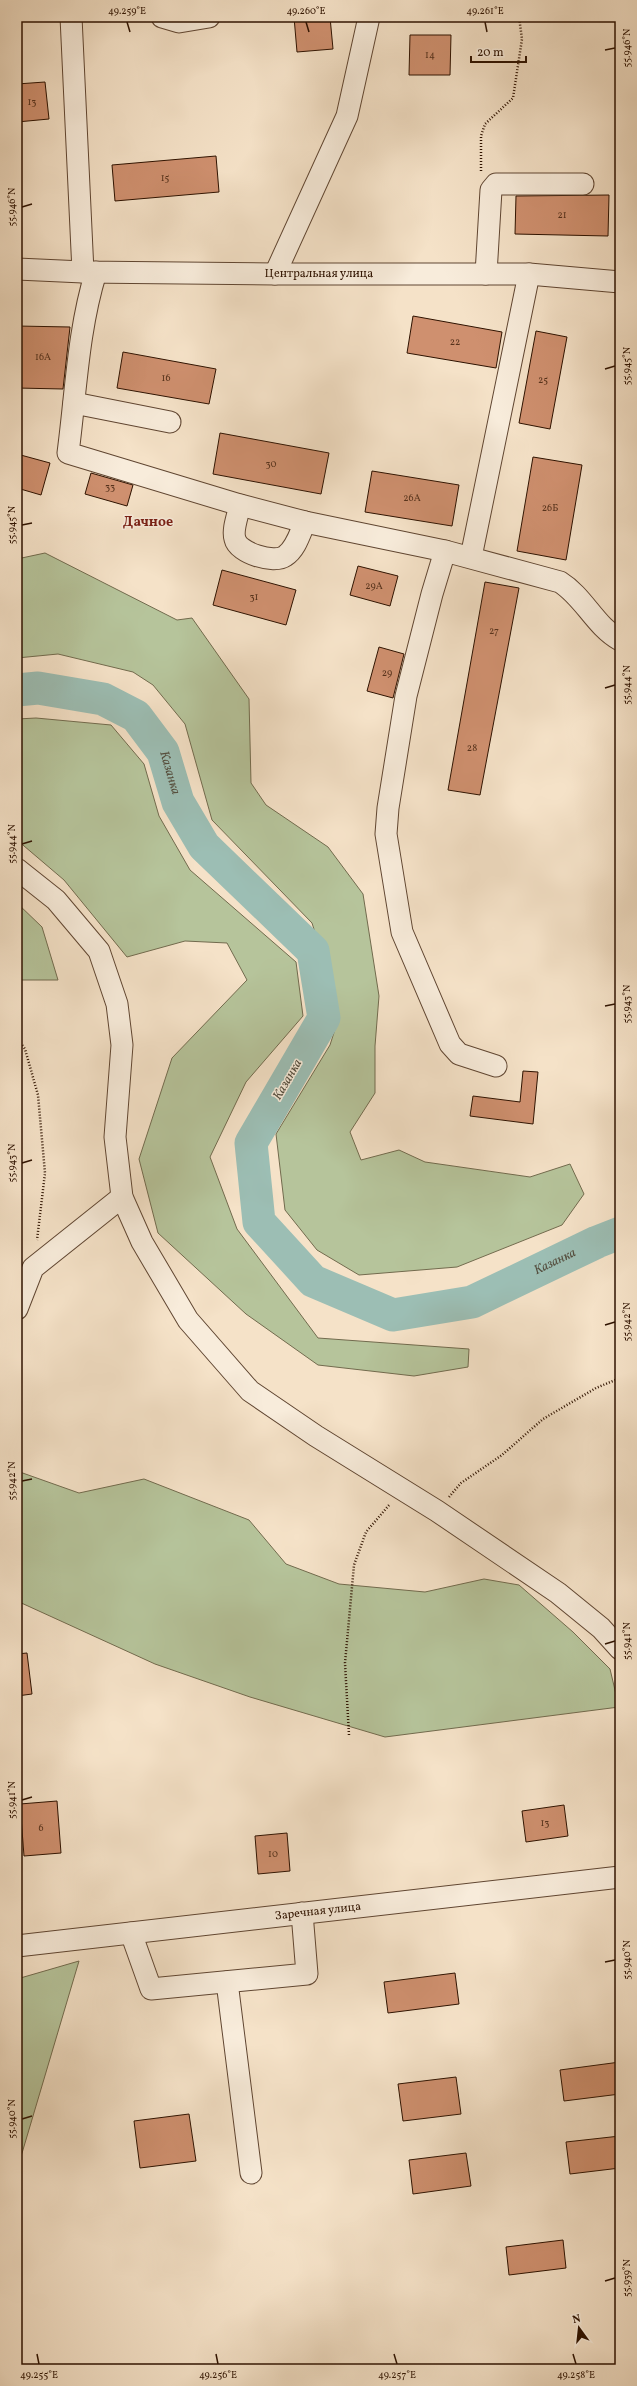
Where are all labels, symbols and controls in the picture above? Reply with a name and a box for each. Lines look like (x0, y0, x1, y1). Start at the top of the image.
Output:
text: 49.259°E (108, 4, 146, 18)
text: 49.260°E (286, 4, 326, 18)
text: 49.261°E (466, 4, 504, 18)
text: 55.946°N (620, 28, 634, 68)
scale bar (471, 38, 526, 64)
text: 20 m (477, 45, 504, 61)
house number: 14 (425, 48, 435, 62)
house number: 13 (27, 95, 37, 109)
house number: 15 (161, 171, 170, 185)
text: 55.946°N (5, 187, 19, 227)
house number: 21 (557, 208, 567, 222)
street label: Центральная улица (264, 266, 373, 282)
house number: 22 (450, 335, 460, 349)
text: 55.945°N (620, 346, 634, 385)
house number: 16А (35, 350, 51, 364)
house number: 16 (162, 371, 170, 385)
house number: 25 (538, 373, 548, 387)
house number: 30 (266, 457, 276, 471)
house number: 33 (105, 480, 115, 494)
house number: 26А (403, 491, 421, 505)
house number: 26Б (542, 501, 558, 515)
text: 55.945°N (5, 505, 19, 544)
district label: Дачное (123, 513, 173, 532)
house number: 29А (365, 579, 383, 593)
house number: 31 (249, 590, 259, 604)
house number: 27 (489, 624, 499, 638)
text: 55.944°N (620, 665, 634, 705)
house number: 29 (382, 666, 392, 680)
house number: 28 (467, 741, 477, 755)
water label: Казанка (154, 749, 184, 797)
text: 55.944°N (5, 824, 19, 864)
text: 55.943°N (620, 984, 634, 1023)
water label: Казанка (269, 1056, 307, 1104)
text: 55.943°N (5, 1143, 19, 1182)
water label: Казанка (531, 1244, 579, 1280)
text: 55.942°N (620, 1302, 634, 1342)
text: 55.942°N (5, 1461, 19, 1501)
text: 55.941°N (620, 1621, 634, 1660)
text: 55.941°N (5, 1780, 19, 1819)
house number: 13 (540, 1816, 550, 1830)
house number: 6 (38, 1821, 44, 1835)
house number: 10 (268, 1847, 278, 1861)
street label: Заречная улица (274, 1899, 362, 1924)
text: 55.940°N (620, 1940, 634, 1980)
text: 55.940°N (5, 2099, 19, 2139)
text: 55.939°N (620, 2258, 634, 2297)
north arrow (559, 2308, 599, 2348)
text: N (571, 2312, 583, 2328)
text: 49.255°E (20, 2368, 58, 2382)
text: 49.256°E (199, 2368, 237, 2382)
text: 49.257°E (378, 2368, 416, 2382)
text: 49.258°E (557, 2368, 595, 2382)

